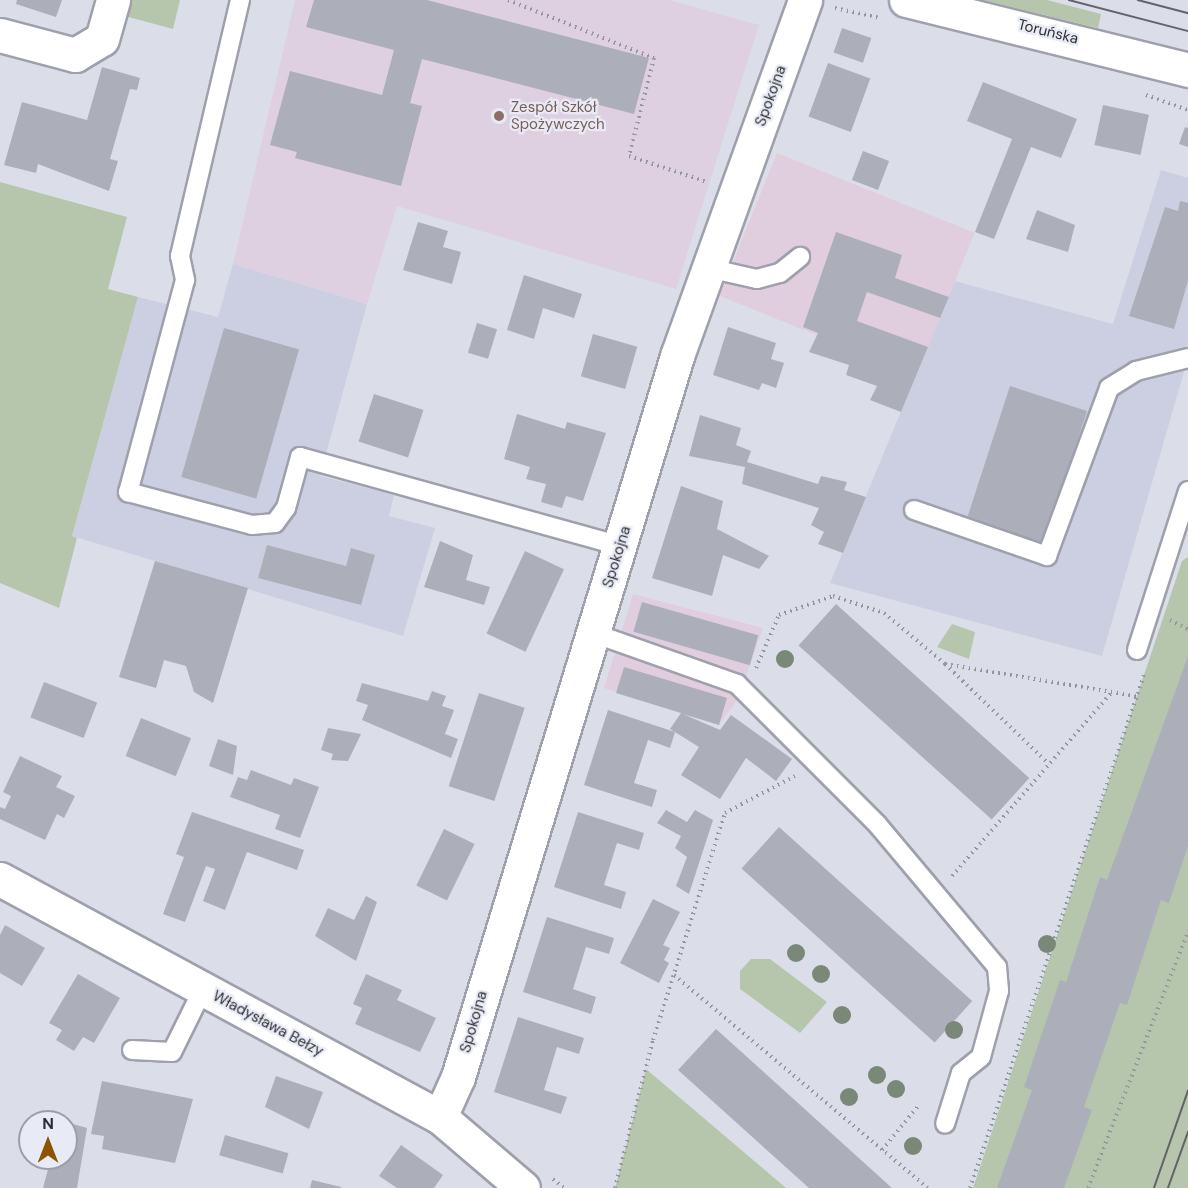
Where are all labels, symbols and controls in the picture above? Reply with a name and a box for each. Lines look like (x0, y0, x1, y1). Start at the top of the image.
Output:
street label: Toruńska (1016, 16, 1080, 48)
street label: Spokojna (752, 63, 790, 129)
place label: Zespół Szkół Spożywczych (511, 98, 605, 133)
marker: Zespół Szkół Spożywczych (492, 109, 506, 123)
street label: Spokojna (599, 524, 635, 590)
street label: Władysława Bełzy (210, 987, 326, 1061)
street label: Spokojna (457, 989, 491, 1055)
north arrow (18, 1110, 78, 1170)
text: N (42, 1113, 54, 1134)

